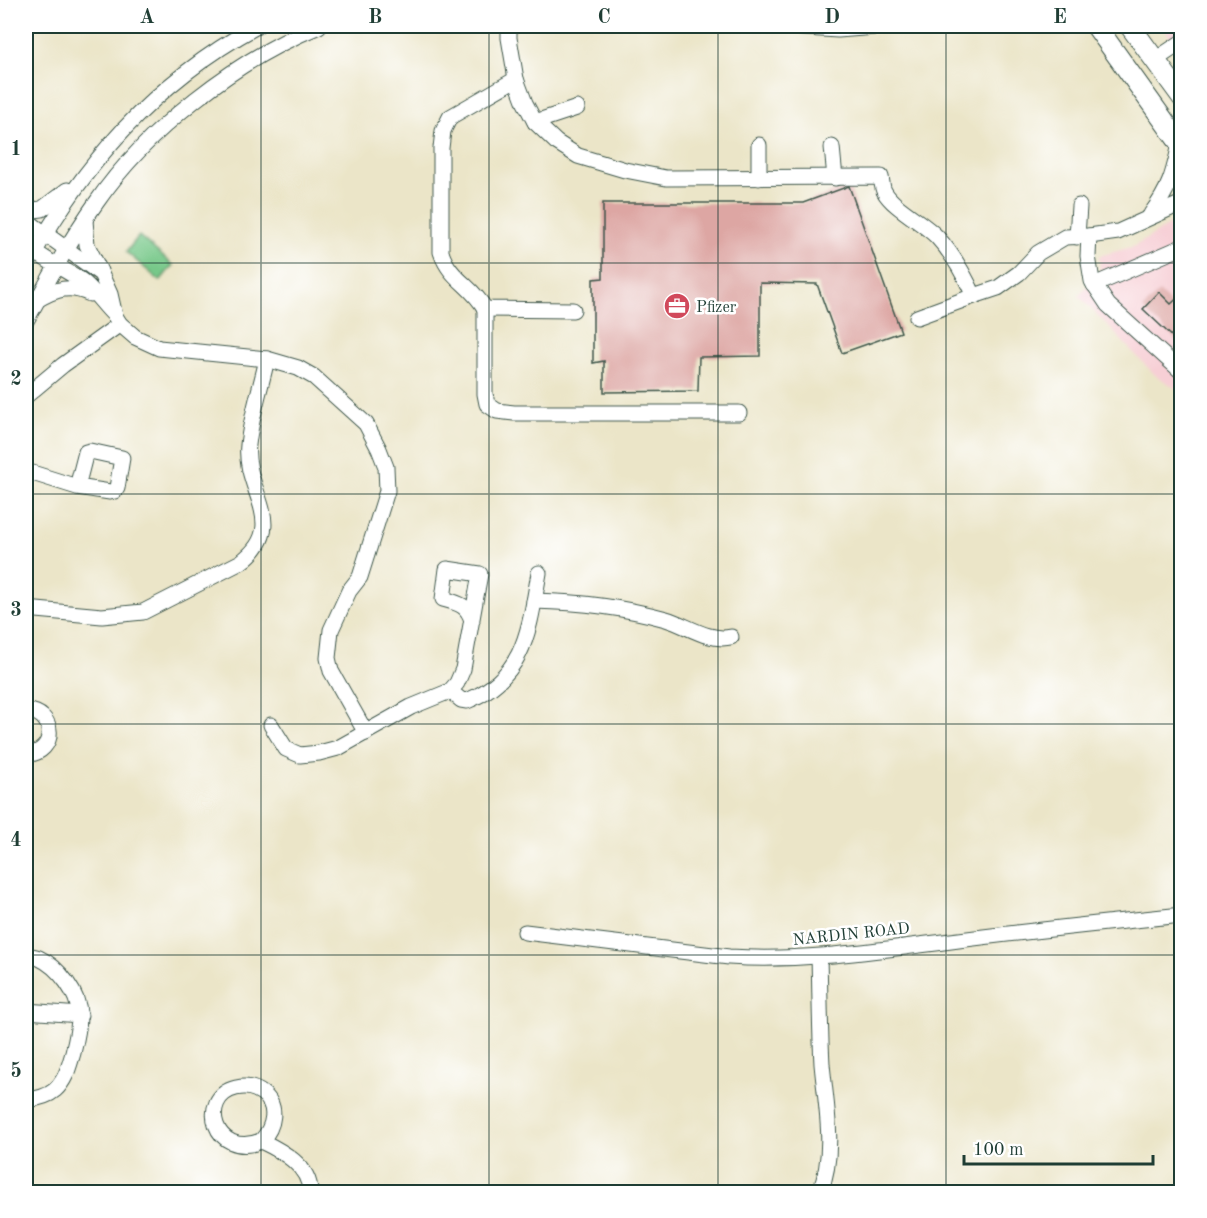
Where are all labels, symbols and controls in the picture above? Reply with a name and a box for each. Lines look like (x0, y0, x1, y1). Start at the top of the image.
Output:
text: A (139, 8, 155, 28)
text: B (368, 8, 382, 28)
text: C (597, 8, 611, 28)
text: D (824, 8, 840, 28)
text: E (1053, 8, 1067, 28)
text: 1 (10, 140, 22, 160)
office icon: Pfizer (662, 291, 692, 321)
place label: Pfizer (696, 300, 737, 316)
text: 2 (10, 370, 22, 390)
text: 3 (10, 601, 22, 621)
text: 4 (10, 831, 22, 851)
street label: NARDIN ROAD (792, 921, 910, 949)
text: 5 (10, 1061, 22, 1082)
scale bar (964, 1128, 1153, 1166)
text: 100 m (973, 1141, 1024, 1159)

